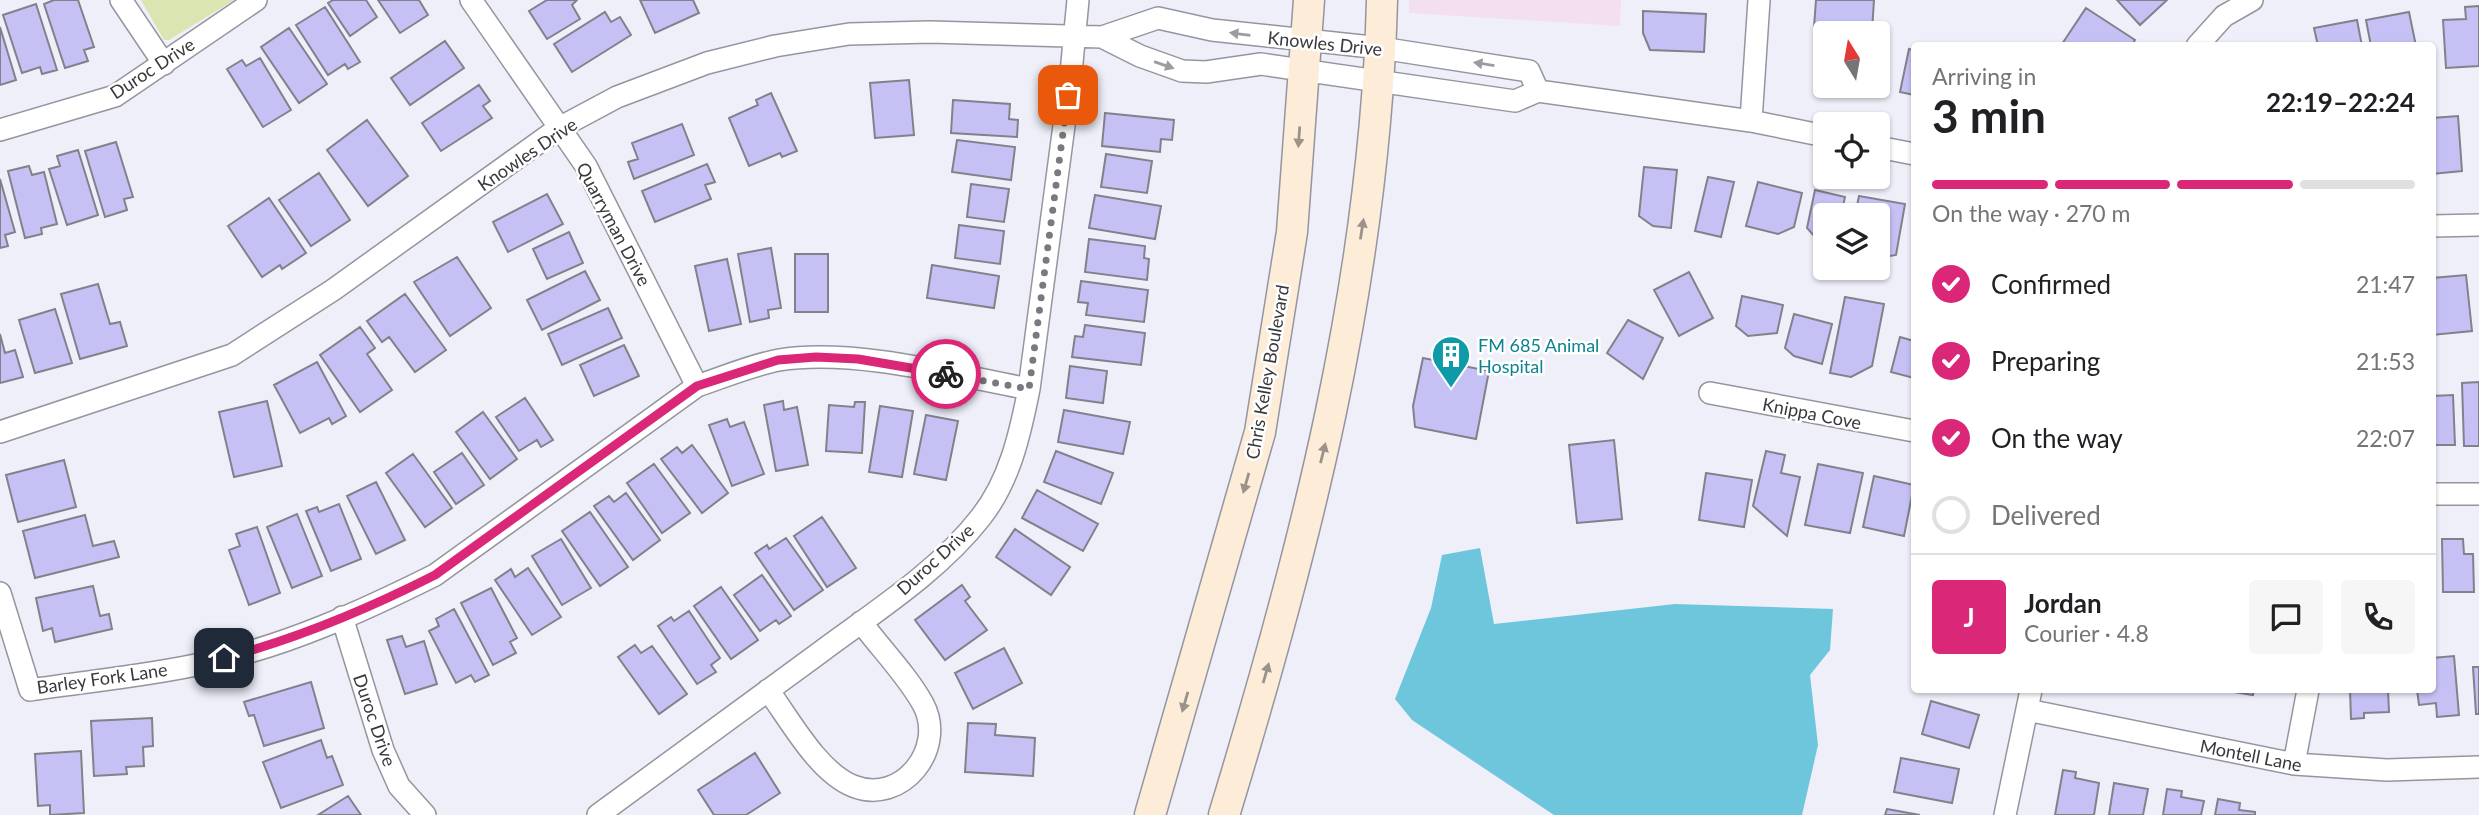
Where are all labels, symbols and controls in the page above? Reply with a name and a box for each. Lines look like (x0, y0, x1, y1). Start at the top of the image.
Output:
north arrow (1813, 21, 1890, 98)
map controls (1813, 21, 1890, 280)
street label: Knowles Drive (1267, 26, 1383, 60)
one-way arrow (1229, 28, 1251, 39)
street label: Duroc Drive (106, 33, 198, 103)
one-way arrow (1472, 58, 1494, 69)
one-way arrow (1154, 60, 1175, 71)
text: Arriving in (1932, 62, 2036, 90)
pin (1038, 65, 1098, 125)
icon: bag (1049, 76, 1087, 114)
text: 22:19–22:24 (2266, 86, 2415, 118)
text: 3 min (1932, 88, 2046, 143)
button: locate (1813, 112, 1890, 189)
street label: Knowles Drive (473, 113, 581, 195)
one-way arrow (1293, 126, 1304, 148)
street label: Quarryman Drive (572, 158, 656, 290)
text: On the way · 270 m (1932, 199, 2131, 227)
button: layers (1813, 203, 1890, 280)
one-way arrow (1357, 218, 1368, 240)
icon: check (1932, 265, 1970, 303)
text: Confirmed (1991, 268, 2111, 300)
text: 21:47 (2356, 270, 2415, 298)
street label: Chris Kelley Boulevard (1241, 283, 1293, 461)
building icon: FM 685 Animal Hospital (1430, 334, 1472, 389)
place label: FM 685 Animal Hospital (1478, 334, 1599, 377)
courier (911, 339, 981, 409)
icon: check (1932, 342, 1970, 380)
text: Preparing (1991, 345, 2100, 377)
text: 21:53 (2356, 347, 2415, 375)
icon: bike (927, 355, 965, 393)
street label: Knippa Cove (1761, 393, 1863, 433)
icon: check (1932, 419, 1970, 457)
text: On the way (1991, 422, 2123, 454)
text: 22:07 (2356, 424, 2415, 452)
one-way arrow (1318, 442, 1329, 464)
one-way arrow (1240, 472, 1250, 493)
text: Delivered (1991, 499, 2101, 531)
street label: Duroc Drive (892, 519, 978, 599)
button: chat (2249, 580, 2323, 654)
button: phone (2341, 580, 2415, 654)
text: Jordan (2024, 587, 2102, 619)
text: J (1963, 601, 1975, 633)
text: Courier · 4.8 (2024, 619, 2149, 647)
pin (194, 628, 254, 688)
icon: home (205, 639, 243, 677)
street label: Barley Fork Lane (35, 658, 169, 698)
one-way arrow (1261, 663, 1271, 684)
street label: Duroc Drive (349, 671, 401, 769)
one-way arrow (1179, 691, 1189, 712)
street label: Montell Lane (2198, 734, 2304, 776)

